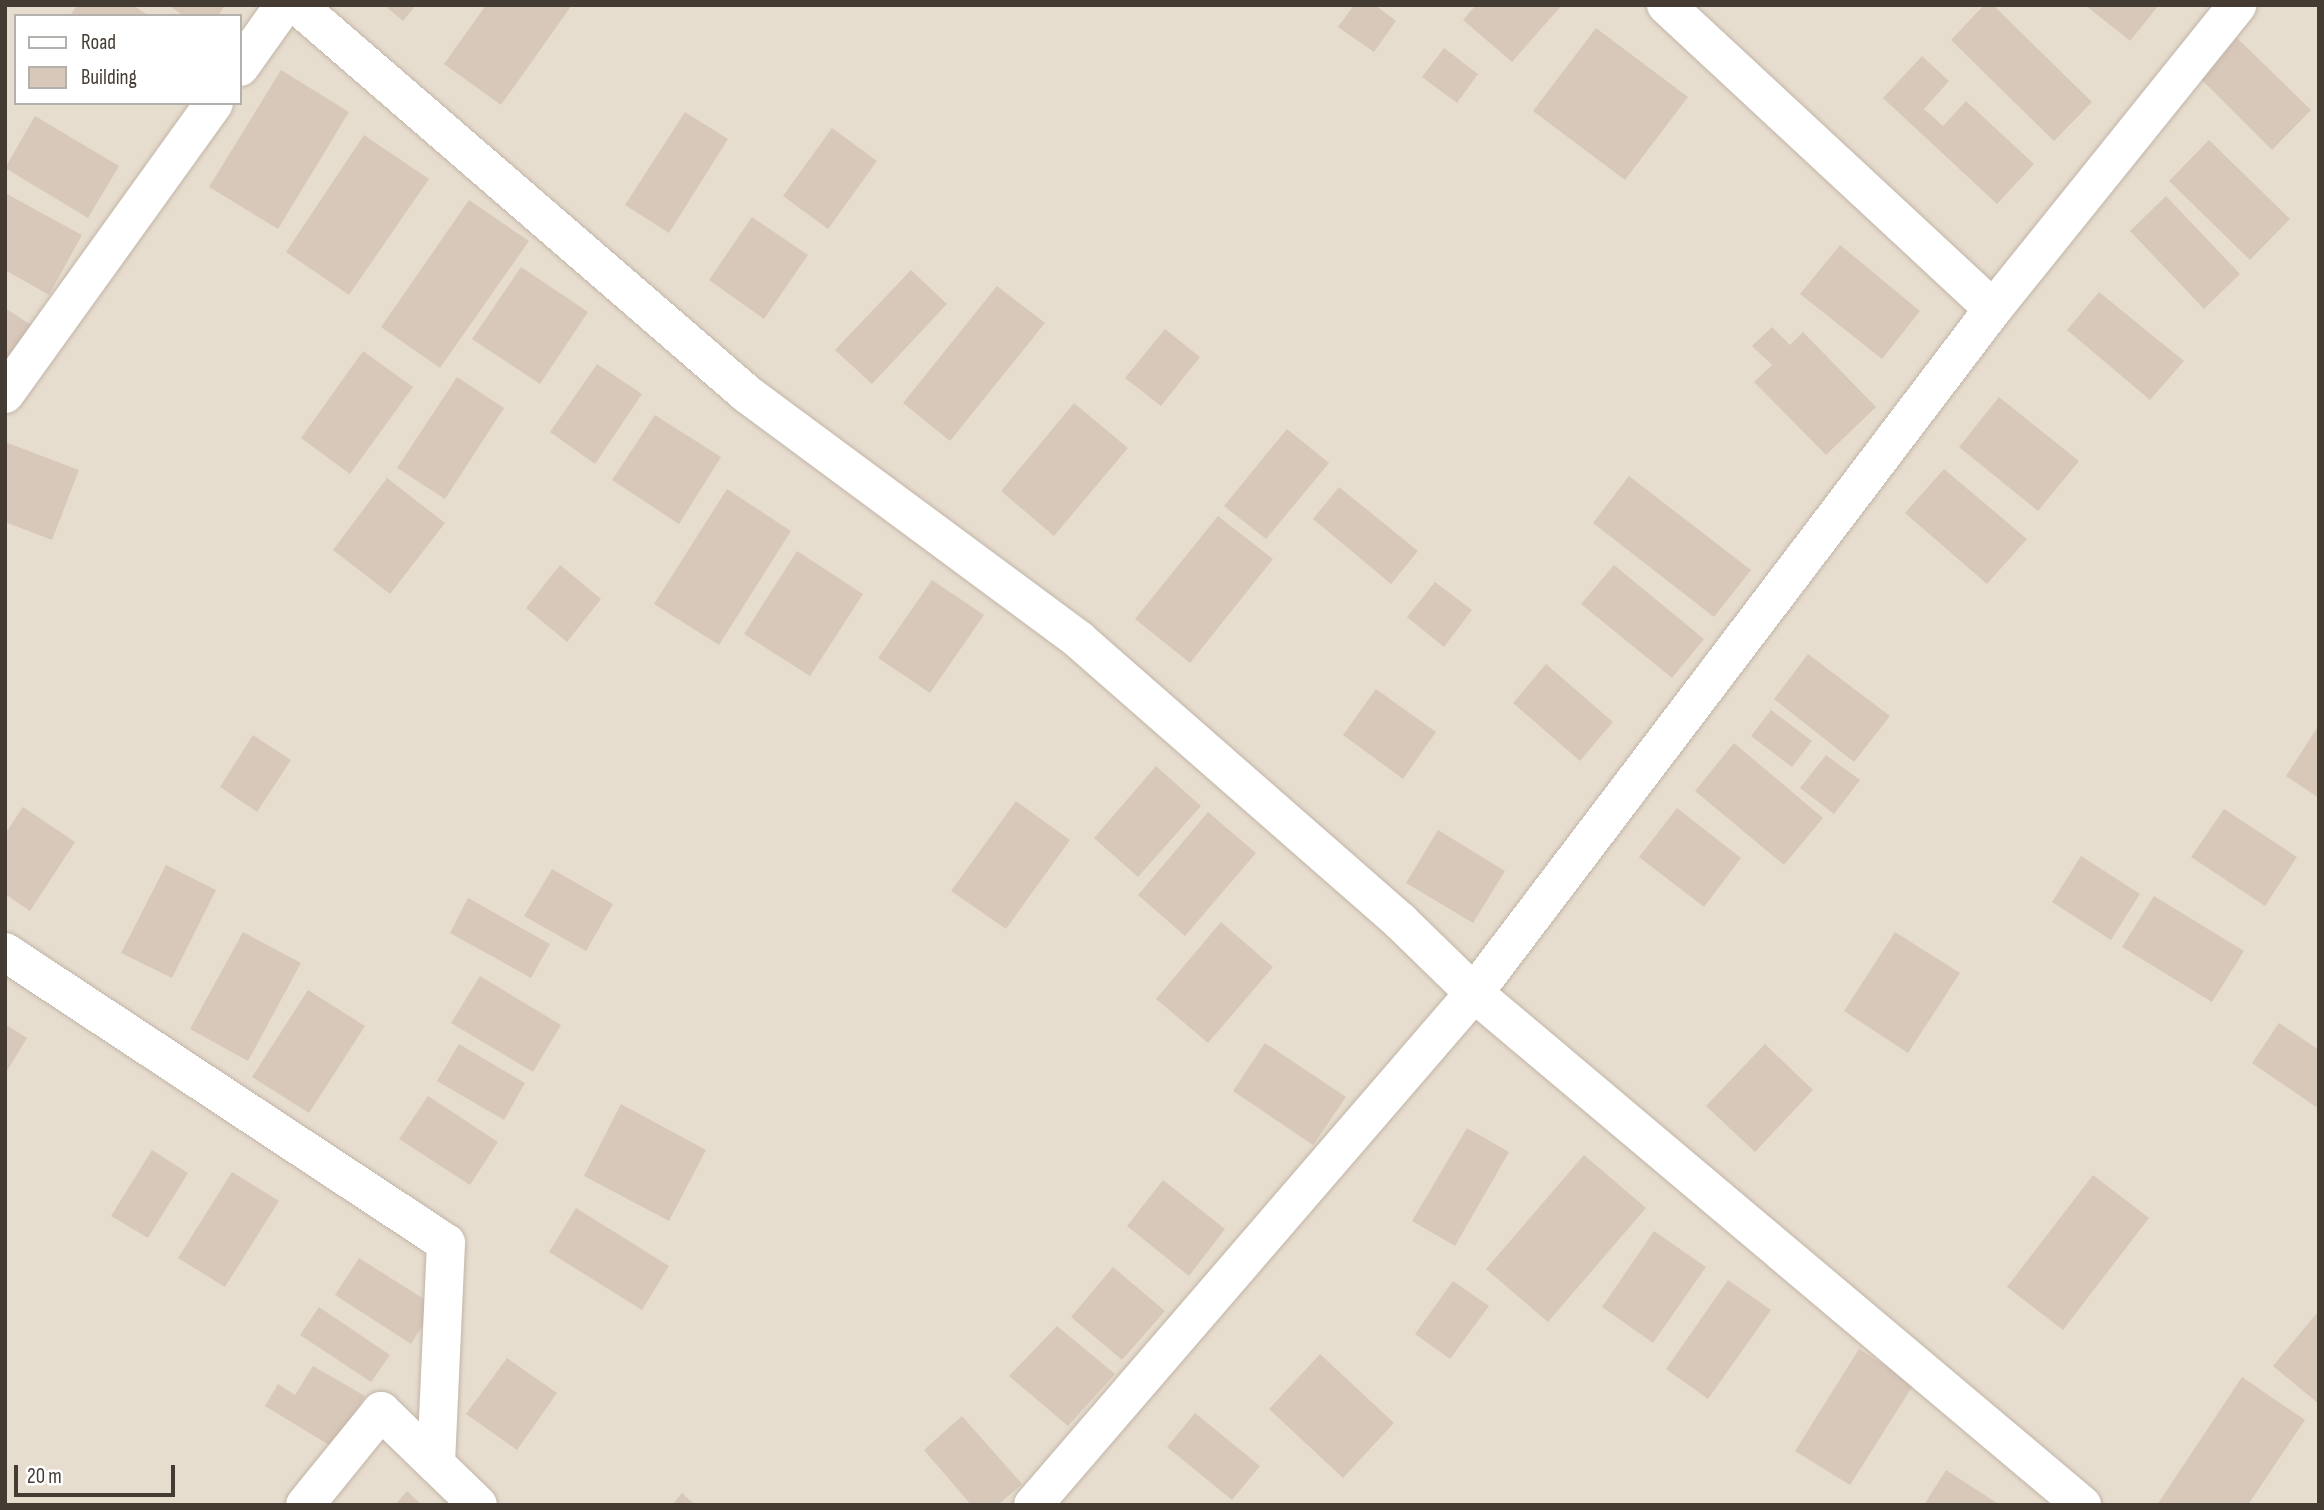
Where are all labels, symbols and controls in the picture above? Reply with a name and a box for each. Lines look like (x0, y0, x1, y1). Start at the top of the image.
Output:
legend (14, 14, 242, 105)
text: Road (81, 30, 116, 55)
text: Building (81, 65, 137, 90)
scale bar (18, 1450, 178, 1494)
text: 20 m (27, 1464, 62, 1489)

